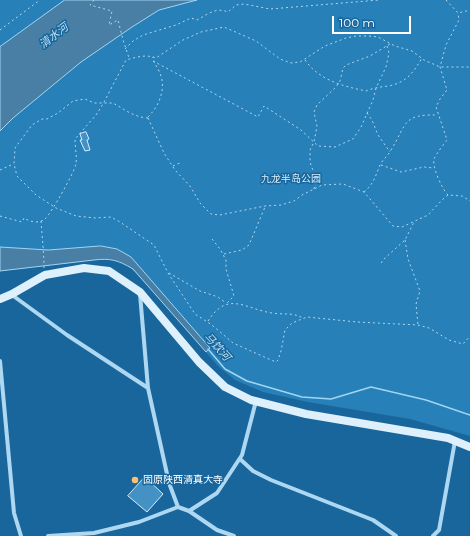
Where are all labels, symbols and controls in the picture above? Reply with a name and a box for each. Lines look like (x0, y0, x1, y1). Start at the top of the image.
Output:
scale bar (334, 8, 413, 34)
text: 100 m (339, 15, 375, 30)
water label: 清水河 (37, 21, 71, 51)
park label: 九龙半岛公园 (261, 173, 321, 185)
water label: 马饮河 (201, 330, 233, 364)
place label: 固原陕西清真大寺 (143, 474, 223, 486)
marker: 固原陕西清真大寺 (130, 475, 140, 485)

